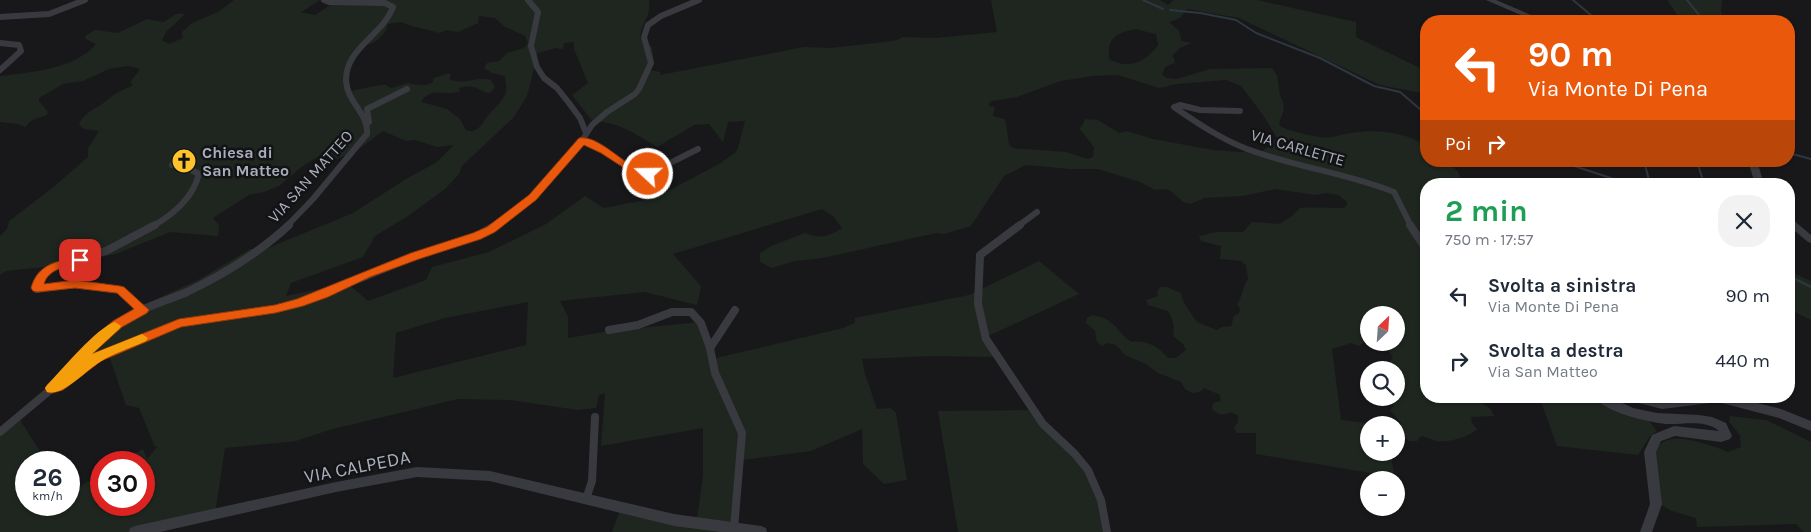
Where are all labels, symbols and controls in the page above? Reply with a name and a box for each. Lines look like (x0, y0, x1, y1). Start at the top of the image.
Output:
text: 90 m (1528, 34, 1614, 75)
icon: left (1445, 35, 1510, 100)
text: Via Monte Di Pena (1528, 76, 1708, 102)
street label: VIA CARLETTE (1249, 125, 1347, 170)
street label: VIA SAN MATTEO (264, 126, 357, 226)
icon: right (1482, 130, 1510, 158)
text: Poi (1445, 133, 1472, 155)
place label: Chiesa di San Matteo (202, 143, 289, 180)
position arrow (621, 147, 673, 199)
church icon: Chiesa di San Matteo (171, 148, 197, 174)
text: 2 min (1445, 193, 1528, 229)
button: close (1718, 195, 1770, 247)
text: 750 m · 17:57 (1445, 230, 1533, 249)
pin (59, 239, 101, 281)
icon: arrive (66, 246, 94, 274)
text: Svolta a sinistra (1488, 275, 1636, 297)
icon: left (1445, 282, 1473, 310)
text: 90 m (1725, 285, 1770, 307)
text: Via Monte Di Pena (1488, 297, 1619, 316)
north arrow (1360, 306, 1405, 351)
map controls (1360, 306, 1405, 516)
text: Svolta a destra (1488, 340, 1624, 362)
icon: right (1445, 347, 1473, 375)
text: 440 m (1715, 350, 1770, 372)
button: search (1360, 361, 1405, 406)
text: Via San Matteo (1488, 362, 1598, 381)
button: + (1360, 416, 1405, 461)
street label: VIA CALPEDA (302, 446, 412, 488)
speed limit sign: 30 (90, 451, 155, 516)
text: 26 (32, 463, 63, 492)
button: − (1360, 471, 1405, 516)
text: km/h (32, 489, 63, 503)

